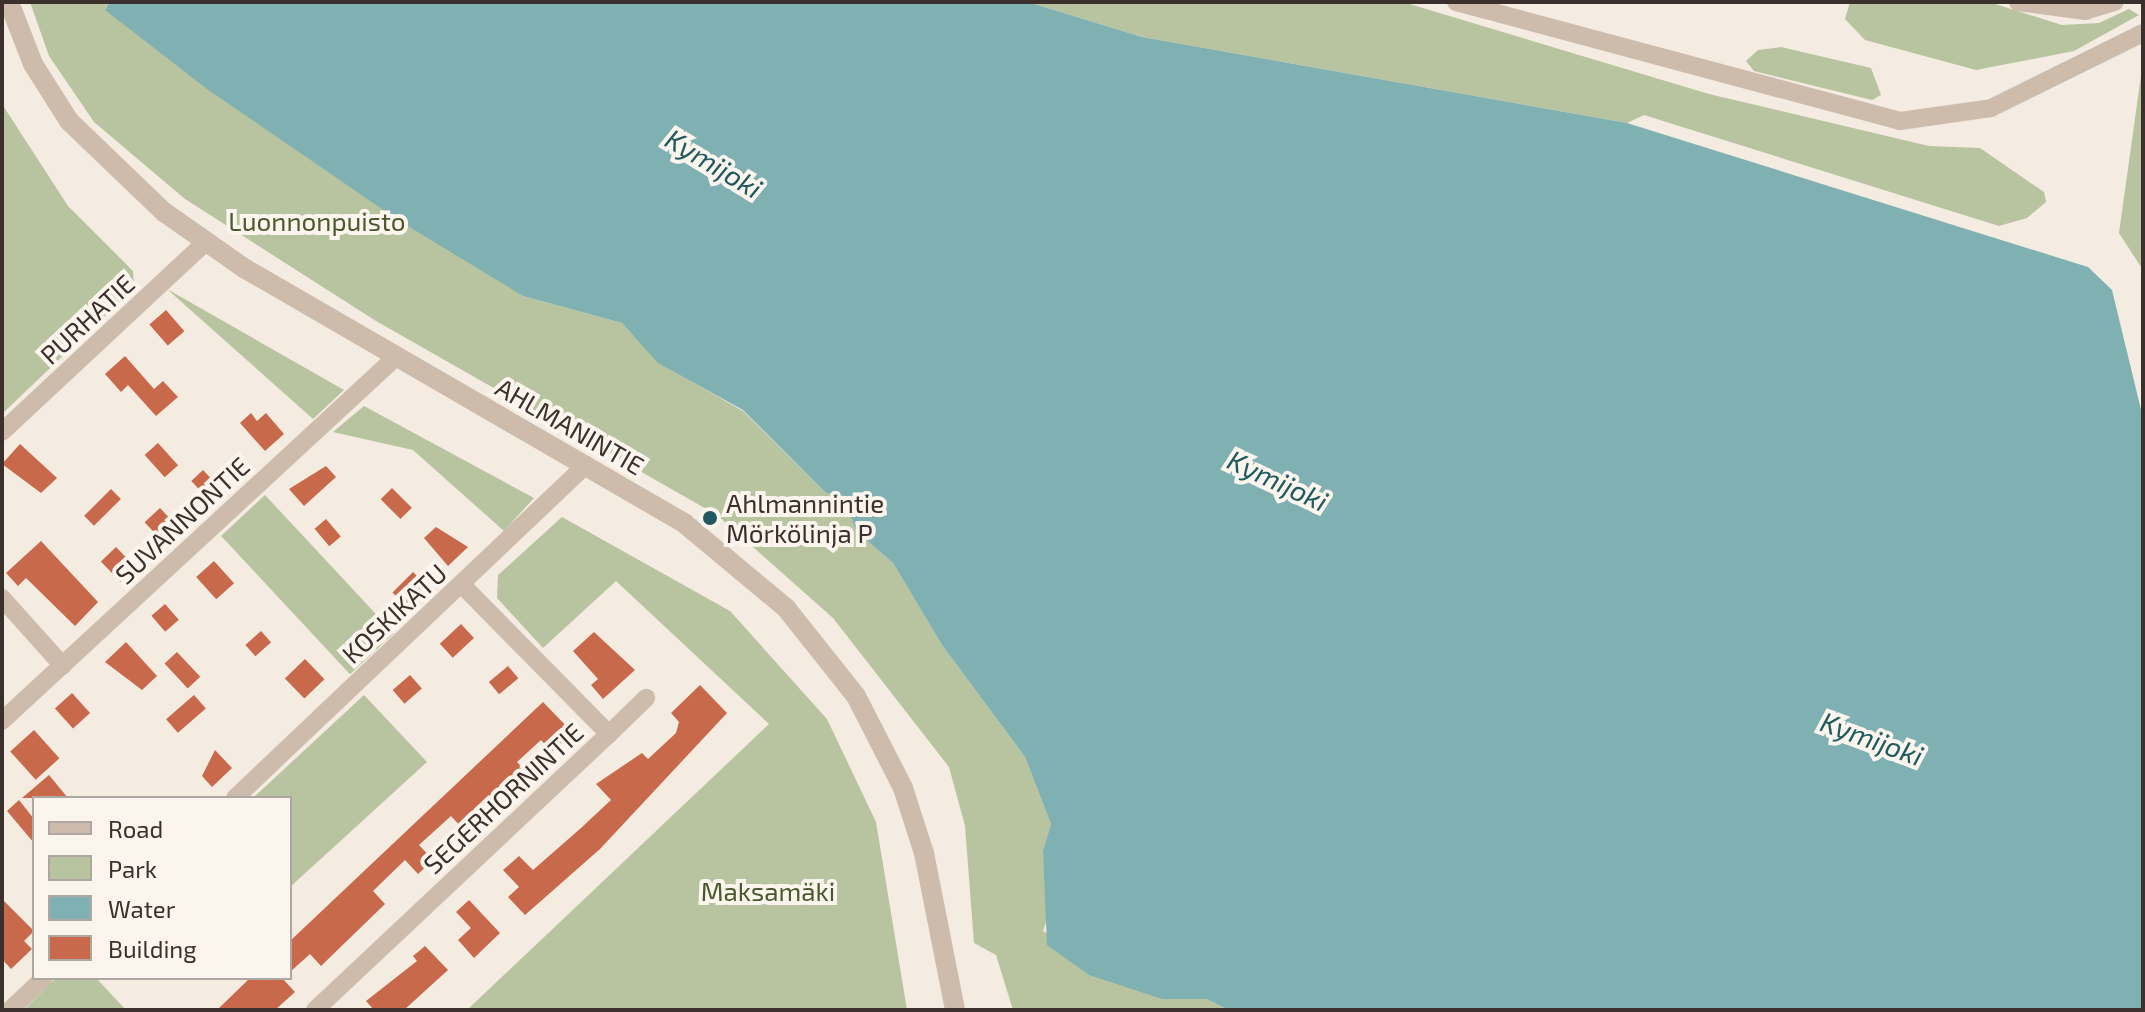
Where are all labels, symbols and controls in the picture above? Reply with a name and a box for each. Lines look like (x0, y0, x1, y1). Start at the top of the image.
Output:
water label: Kymijoki (660, 121, 768, 205)
park label: Luonnonpuisto (228, 205, 406, 237)
street label: PURHATIE (34, 268, 140, 370)
street label: AHLMANINTIE (490, 371, 650, 481)
water label: Kymijoki (1223, 442, 1333, 518)
street label: SUVANNONTIE (109, 450, 255, 590)
place label: Ahlmannintie Mörkölinja P (726, 487, 884, 548)
marker: Ahlmannintie Mörkölinja P (701, 509, 719, 527)
street label: KOSKIKATU (335, 557, 453, 669)
water label: Kymijoki (1816, 704, 1928, 772)
street label: SEGERHORNINTIE (417, 716, 589, 880)
legend (32, 796, 292, 980)
text: Road (108, 814, 163, 843)
text: Park (108, 854, 157, 883)
park label: Maksamäki (701, 875, 835, 907)
text: Water (108, 894, 175, 923)
text: Building (108, 934, 197, 963)

